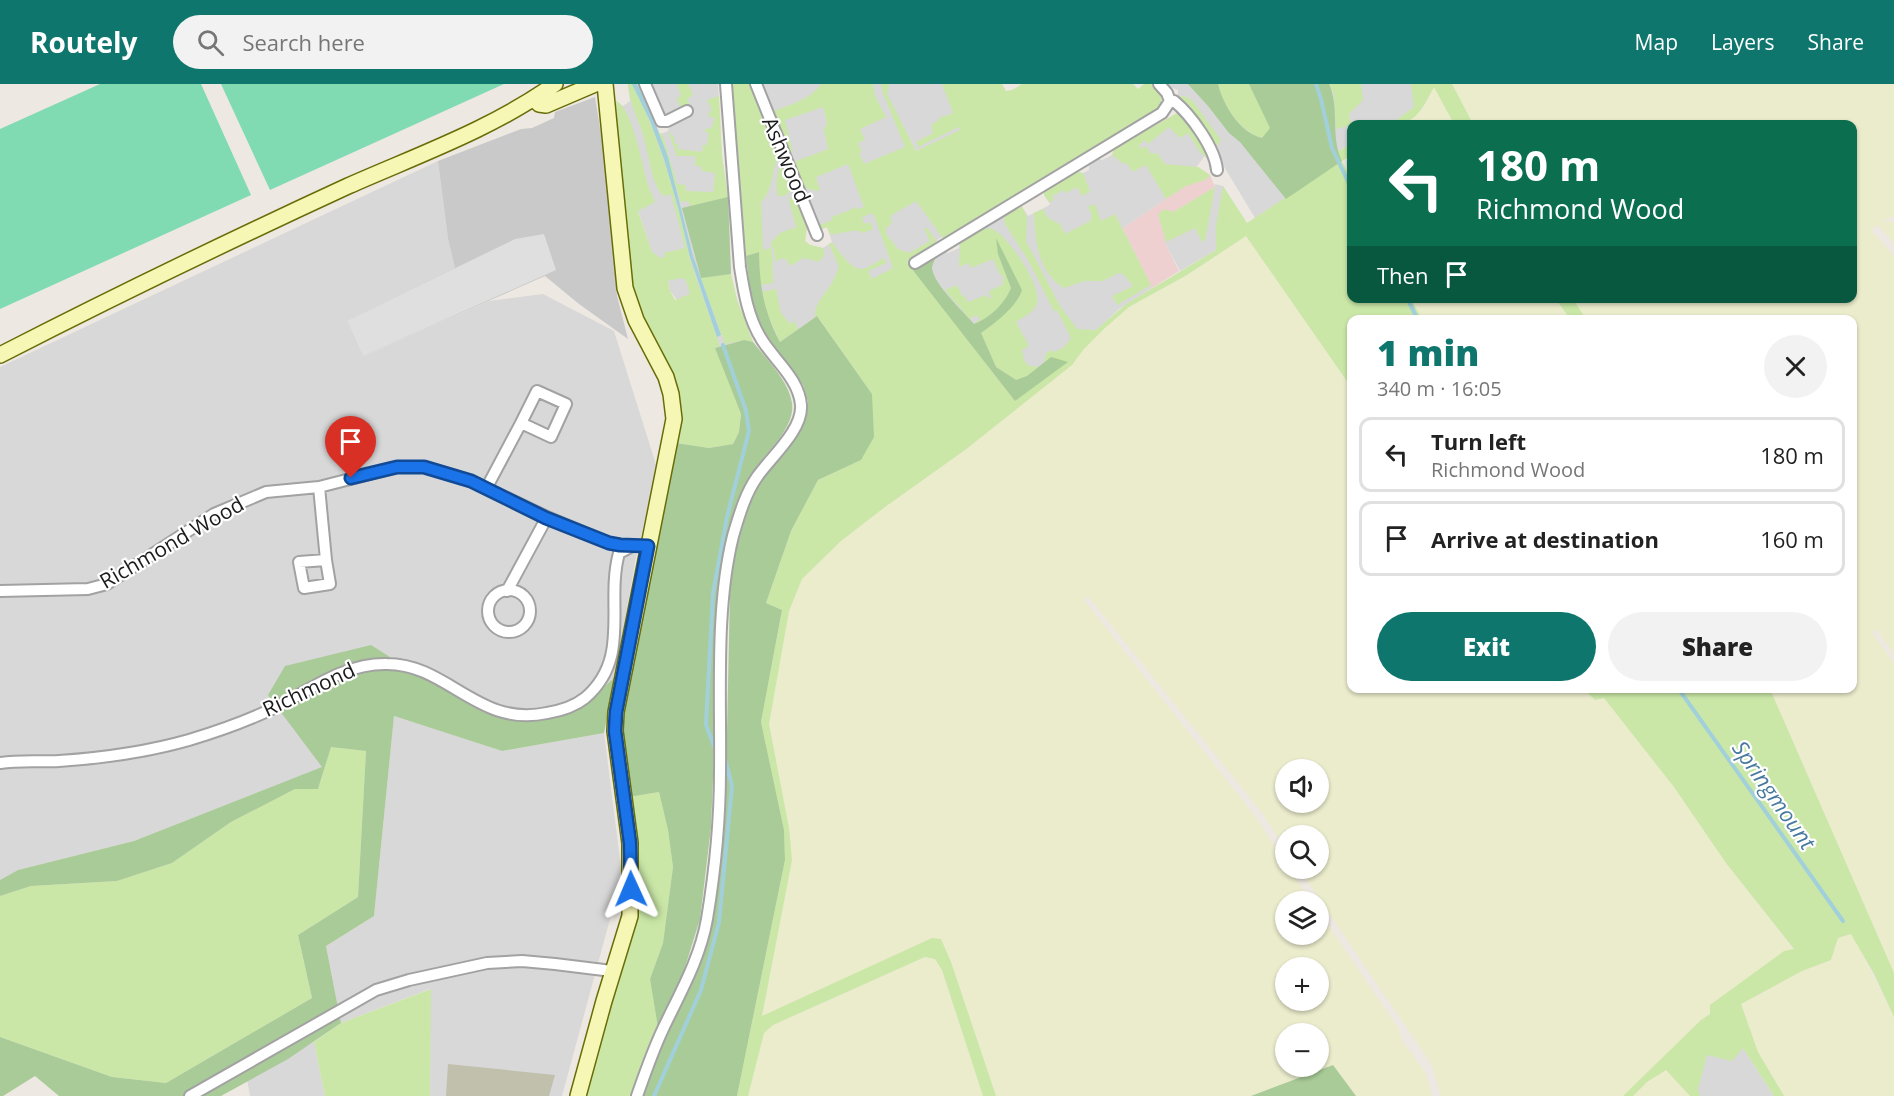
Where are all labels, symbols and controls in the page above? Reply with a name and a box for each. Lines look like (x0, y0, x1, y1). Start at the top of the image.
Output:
search box (173, 15, 593, 69)
text: Routely (30, 23, 137, 61)
icon: search (194, 26, 227, 59)
text: Search here (242, 27, 365, 57)
text: Map (1635, 28, 1678, 56)
text: Layers (1711, 28, 1775, 56)
text: Share (1808, 28, 1864, 56)
street label: Ashwood (756, 112, 818, 207)
text: 180 m (1476, 136, 1600, 193)
icon: left (1377, 144, 1455, 222)
text: Richmond Wood (1476, 190, 1684, 227)
icon: arrive (1440, 258, 1473, 291)
text: Then (1377, 260, 1428, 290)
text: 1 min (1377, 328, 1479, 377)
button: close (1764, 335, 1827, 398)
text: 340 m · 16:05 (1377, 375, 1502, 402)
pin (325, 416, 376, 478)
icon: arrive (334, 425, 367, 458)
text: Turn left (1431, 426, 1526, 456)
icon: left (1380, 438, 1413, 471)
text: 180 m (1760, 440, 1824, 470)
text: Richmond Wood (1431, 456, 1585, 483)
street label: Richmond Wood (94, 490, 249, 595)
icon: arrive (1380, 522, 1413, 555)
text: Arrive at destination (1431, 524, 1659, 554)
text: 160 m (1760, 524, 1824, 554)
button: Exit (1377, 612, 1596, 681)
button: Share (1608, 612, 1827, 681)
street label: Richmond (258, 655, 359, 723)
water label: Springmount (1726, 734, 1824, 855)
map controls (1275, 759, 1329, 1077)
button: sound (1275, 759, 1329, 813)
button: search (1275, 825, 1329, 879)
position arrow (599, 857, 663, 921)
button: layers (1275, 891, 1329, 945)
button: + (1275, 957, 1329, 1011)
button: − (1275, 1023, 1329, 1077)

